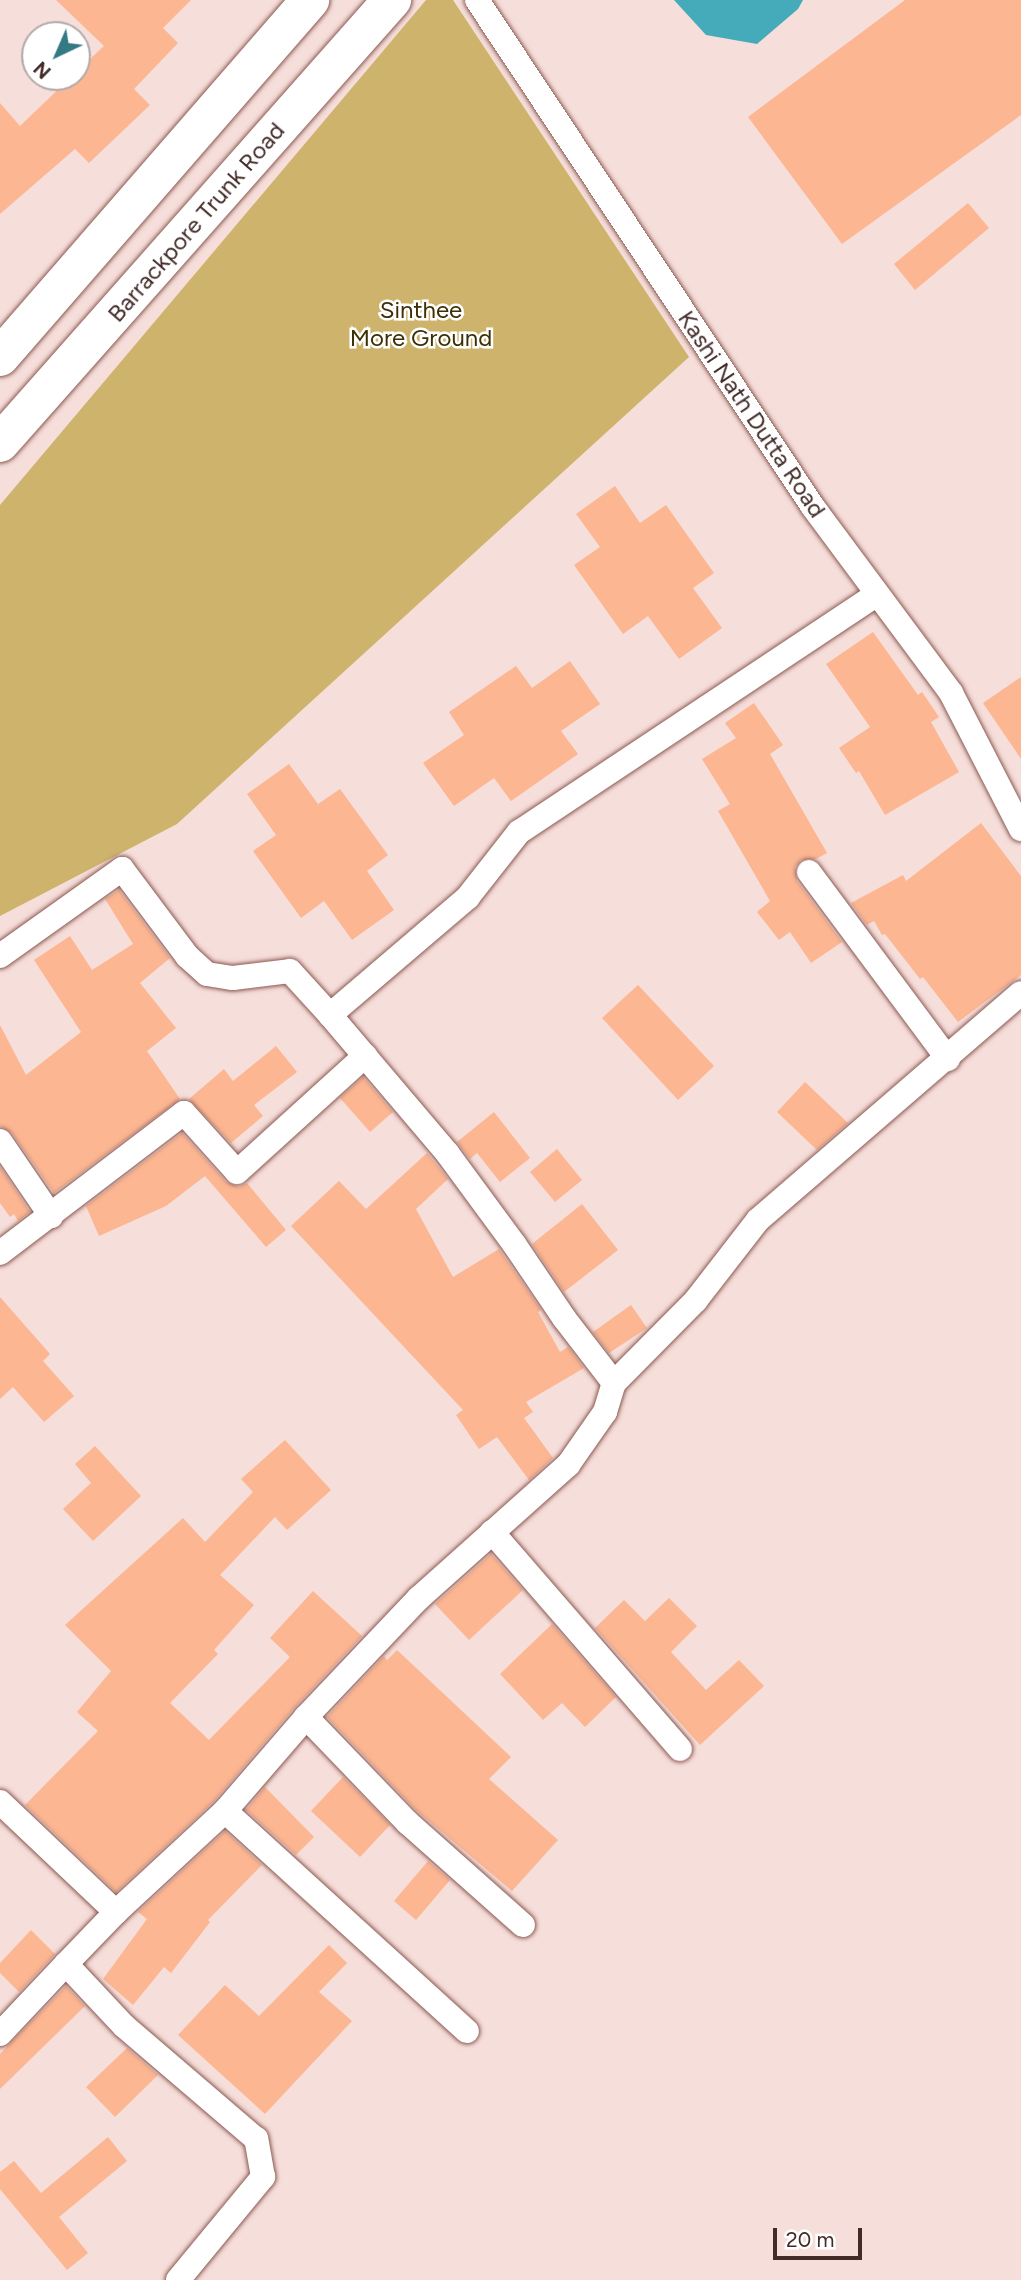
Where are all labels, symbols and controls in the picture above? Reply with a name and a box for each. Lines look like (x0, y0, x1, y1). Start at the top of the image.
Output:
north arrow (21, 21, 91, 91)
text: N (29, 57, 56, 83)
street label: Barrackpore Trunk Road (101, 116, 291, 328)
park label: Sinthee More Ground (350, 296, 492, 352)
street label: Kashi Nath Dutta Road (672, 305, 832, 523)
scale bar (776, 2214, 865, 2258)
text: 20 m (786, 2227, 834, 2252)

